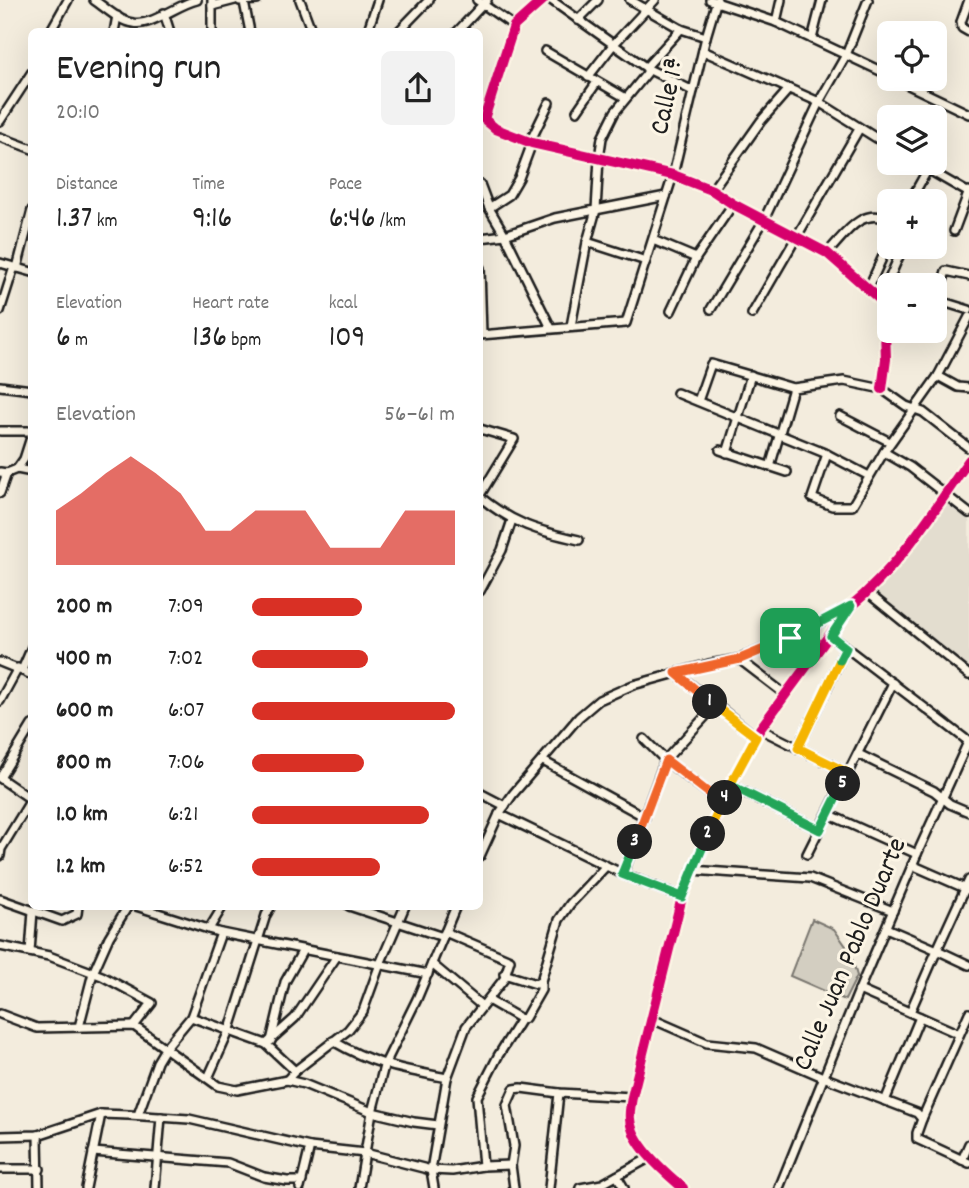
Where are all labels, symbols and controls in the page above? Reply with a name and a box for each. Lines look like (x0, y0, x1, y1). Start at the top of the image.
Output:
map controls (877, 21, 947, 343)
button: locate (877, 21, 947, 91)
text: Evening run (56, 43, 221, 98)
button: share (381, 51, 455, 125)
street label: Calle 1ª (642, 53, 698, 139)
text: 20:10 (56, 97, 100, 130)
button: layers (877, 105, 947, 175)
text: Distance (56, 172, 118, 199)
text: Time (192, 172, 225, 199)
text: Pace (329, 172, 362, 199)
button: + (877, 189, 947, 259)
text: 1.37 (56, 199, 92, 242)
text: 9:16 (192, 199, 232, 242)
text: 6:46 (329, 199, 376, 242)
text: km (92, 209, 118, 236)
text: /km (376, 209, 406, 236)
button: − (877, 273, 947, 343)
text: Elevation (56, 291, 122, 318)
text: Heart rate (192, 291, 269, 318)
text: kcal (329, 291, 358, 318)
text: 6 (56, 318, 71, 361)
text: 136 (192, 318, 227, 361)
text: 109 (329, 318, 365, 361)
text: m (71, 328, 88, 355)
text: bpm (227, 328, 261, 355)
text: Elevation (56, 399, 136, 432)
text: 56–61 m (384, 399, 455, 432)
text: 200 m (56, 591, 112, 624)
text: 7:09 (168, 591, 204, 624)
pin (760, 608, 820, 668)
icon: arrive (771, 619, 809, 657)
text: 400 m (56, 643, 112, 676)
text: 7:02 (168, 643, 203, 676)
pin: 1 (692, 684, 728, 720)
text: 1 (707, 688, 712, 715)
text: 600 m (56, 695, 113, 728)
text: 6:07 (168, 695, 204, 728)
text: 800 m (56, 747, 111, 780)
text: 7:06 (168, 747, 204, 780)
pin: 5 (826, 766, 860, 802)
text: 5 (838, 770, 847, 797)
pin: 4 (708, 780, 742, 816)
text: 4 (721, 784, 728, 811)
text: 1.0 km (56, 799, 108, 832)
text: 6:21 (168, 799, 198, 832)
pin: 2 (690, 816, 726, 852)
text: 2 (703, 820, 712, 847)
pin: 3 (618, 824, 652, 860)
text: 3 (630, 828, 639, 855)
street label: Calle Juan Pablo Duarte (785, 832, 919, 1078)
text: 1.2 km (56, 851, 105, 884)
text: 6:52 (168, 851, 204, 884)

